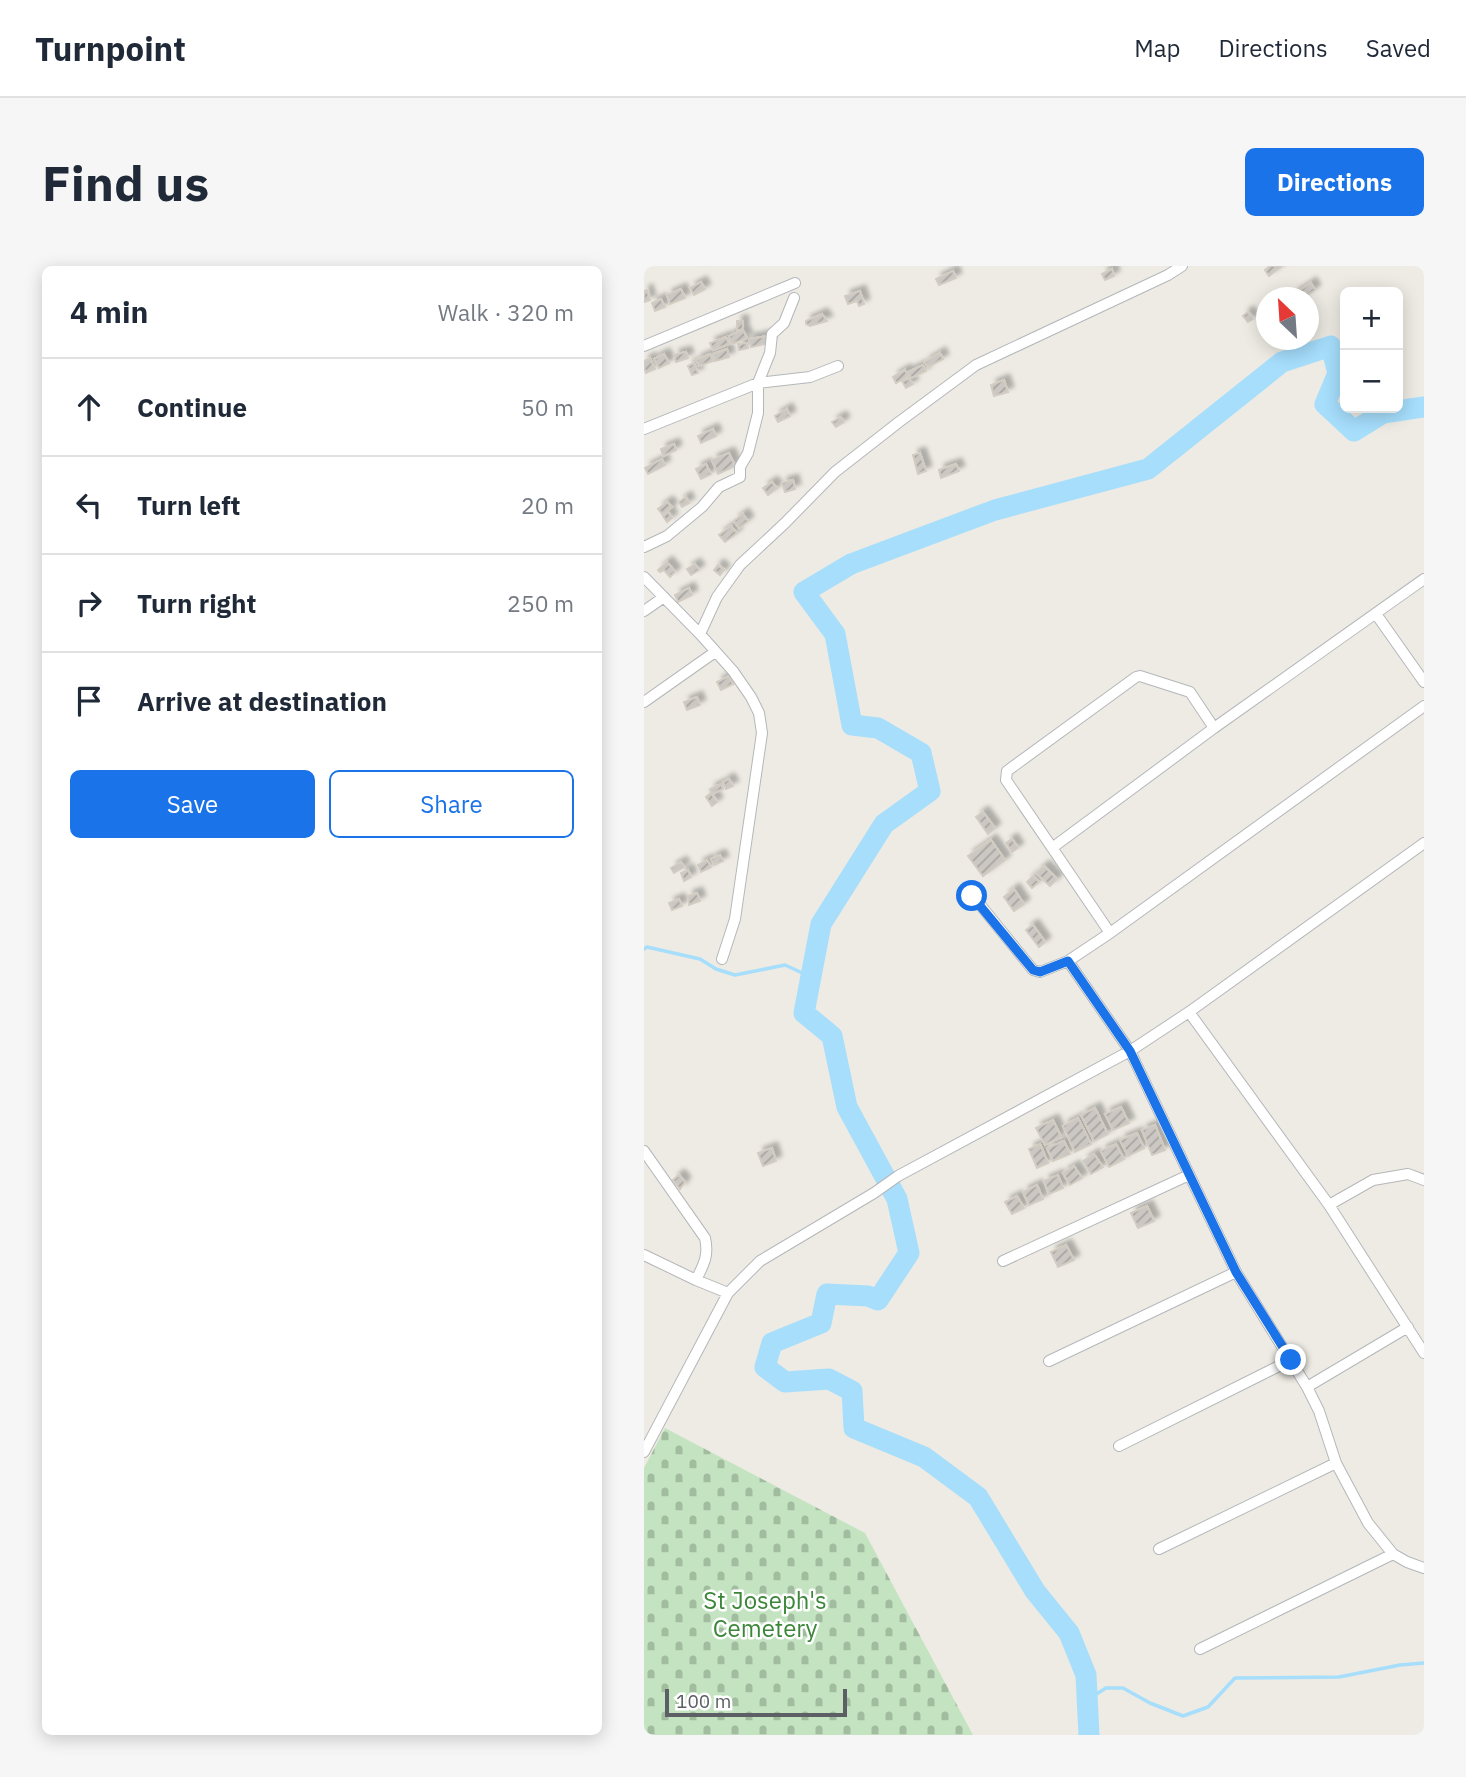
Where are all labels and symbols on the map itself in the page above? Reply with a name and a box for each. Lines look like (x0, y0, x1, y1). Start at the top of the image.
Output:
north arrow (1256, 287, 1319, 350)
route start (956, 880, 987, 911)
route end (1275, 1344, 1306, 1375)
park label: St Joseph's Cemetery (703, 1584, 827, 1644)
scale bar (665, 1686, 847, 1718)

